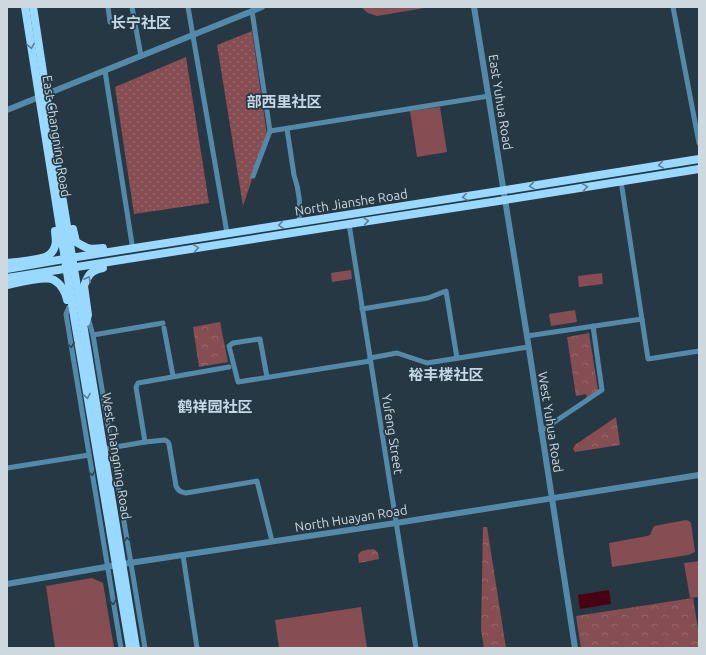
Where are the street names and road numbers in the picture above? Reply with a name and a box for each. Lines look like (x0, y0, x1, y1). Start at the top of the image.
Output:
street label: East Yuhua Road (487, 53, 515, 151)
street label: East Changning Road (40, 74, 74, 198)
street label: North Jianshe Road (294, 186, 408, 218)
street label: West Yuhua Road (536, 371, 566, 473)
street label: West Changning Road (100, 392, 134, 520)
street label: Yufeng Street (380, 393, 406, 475)
street label: North Huayan Road (294, 502, 408, 534)

